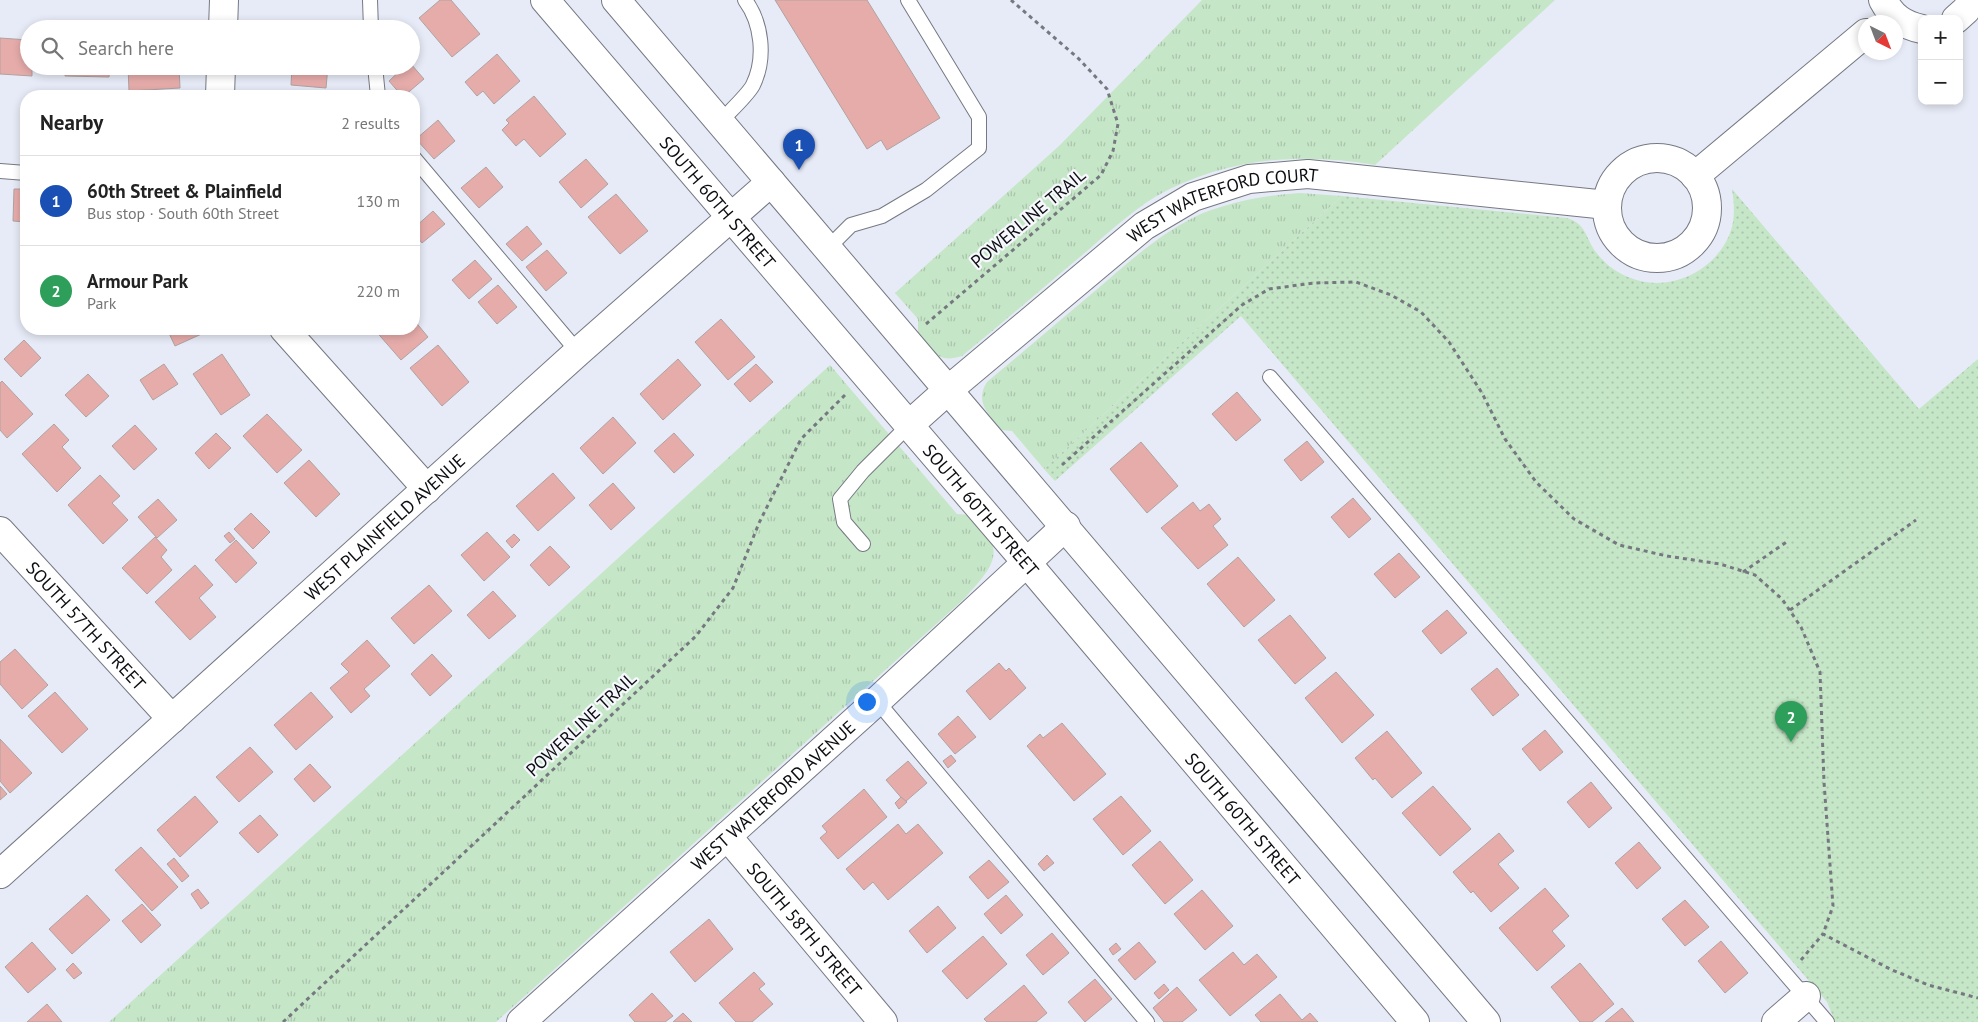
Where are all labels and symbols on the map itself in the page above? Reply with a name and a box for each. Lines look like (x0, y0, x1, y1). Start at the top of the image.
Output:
north arrow (1858, 15, 1903, 60)
pin: 1 (783, 129, 815, 170)
street label: SOUTH 60TH STREET (655, 131, 781, 273)
street label: WEST WATERFORD COURT (1122, 162, 1319, 247)
street label: POWERLINE TRAIL (966, 163, 1090, 273)
street label: SOUTH 60TH STREET (918, 439, 1044, 581)
street label: WEST PLAINFIELD AVENUE (299, 448, 469, 605)
street label: SOUTH 57TH STREET (22, 556, 151, 695)
street label: POWERLINE TRAIL (521, 667, 641, 781)
your location (854, 689, 880, 715)
pin: 2 (1775, 701, 1807, 742)
street label: WEST WATERFORD AVENUE (686, 715, 860, 875)
street label: SOUTH 60TH STREET (1181, 748, 1306, 890)
street label: SOUTH 58TH STREET (742, 857, 867, 1000)

